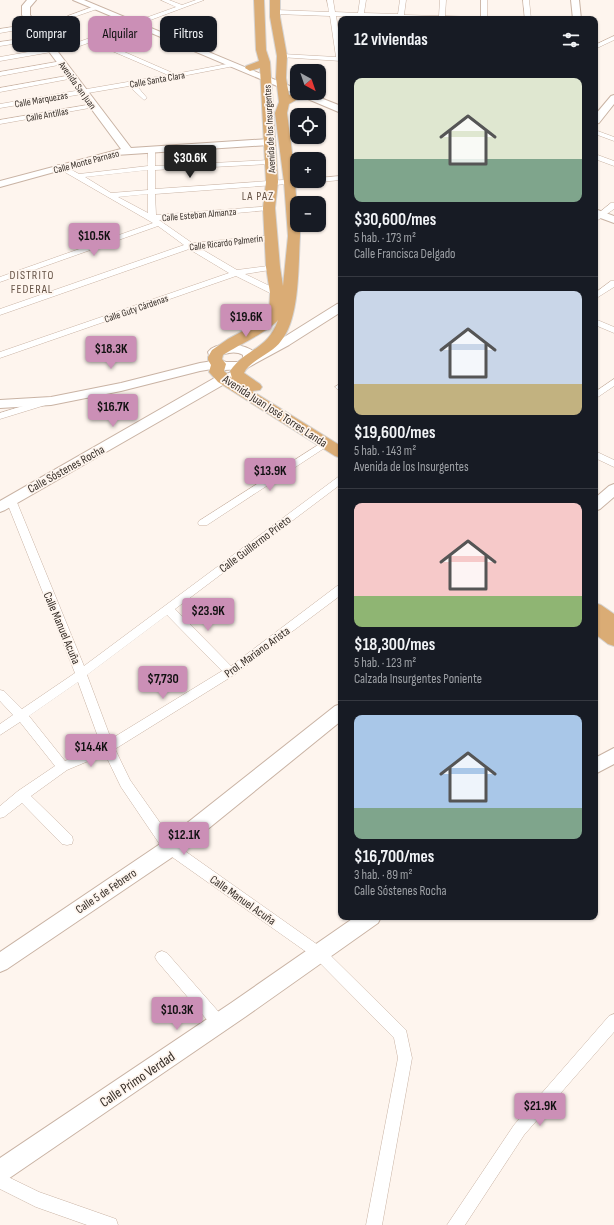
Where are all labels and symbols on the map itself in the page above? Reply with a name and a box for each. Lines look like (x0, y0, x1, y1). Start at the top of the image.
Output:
street label: Avenida San Juan (55, 59, 99, 112)
north arrow (290, 64, 326, 100)
street label: Calle Santa Clara (129, 69, 186, 91)
street label: Avenida de los Insurgentes (262, 84, 278, 174)
street label: Calle Marquezas (14, 89, 69, 111)
street label: Calle Antillas (25, 105, 70, 125)
pin: $30.6K (157, 145, 223, 179)
street label: Calle Monte Parnaso (52, 147, 120, 177)
district label: LA PAZ (242, 189, 274, 204)
street label: Calle Esteban Almanza (161, 206, 237, 224)
pin: $10.5K (61, 223, 127, 257)
street label: Calle Ricardo Palmerín (189, 233, 264, 253)
district label: DISTRITO FEDERAL (10, 268, 54, 297)
street label: Calle Guty Cárdenas (103, 292, 170, 325)
pin: $19.6K (213, 304, 279, 338)
pin: $18.3K (78, 336, 144, 370)
street label: Avenida Juan José Torres Landa (219, 371, 330, 451)
pin: $16.7K (80, 394, 146, 428)
street label: Calle Sóstenes Rocha (25, 442, 108, 497)
pin: $13.9K (237, 458, 303, 492)
street label: Calle Guillermo Prieto (216, 512, 294, 576)
street label: Calle Manuel Acuña (40, 590, 84, 667)
pin: $23.9K (175, 598, 241, 632)
street label: Prol. Mariano Arista (222, 623, 293, 681)
pin: $7,730 (130, 666, 196, 700)
pin: $14.4K (58, 734, 124, 768)
pin: $12.1K (151, 822, 217, 856)
street label: Calle 5 de Febrero (73, 866, 140, 917)
street label: Calle Manuel Acuña (207, 872, 279, 929)
pin: $10.3K (144, 997, 210, 1031)
street label: Calle Primo Verdad (96, 1048, 178, 1111)
pin: $21.9K (507, 1093, 573, 1127)

